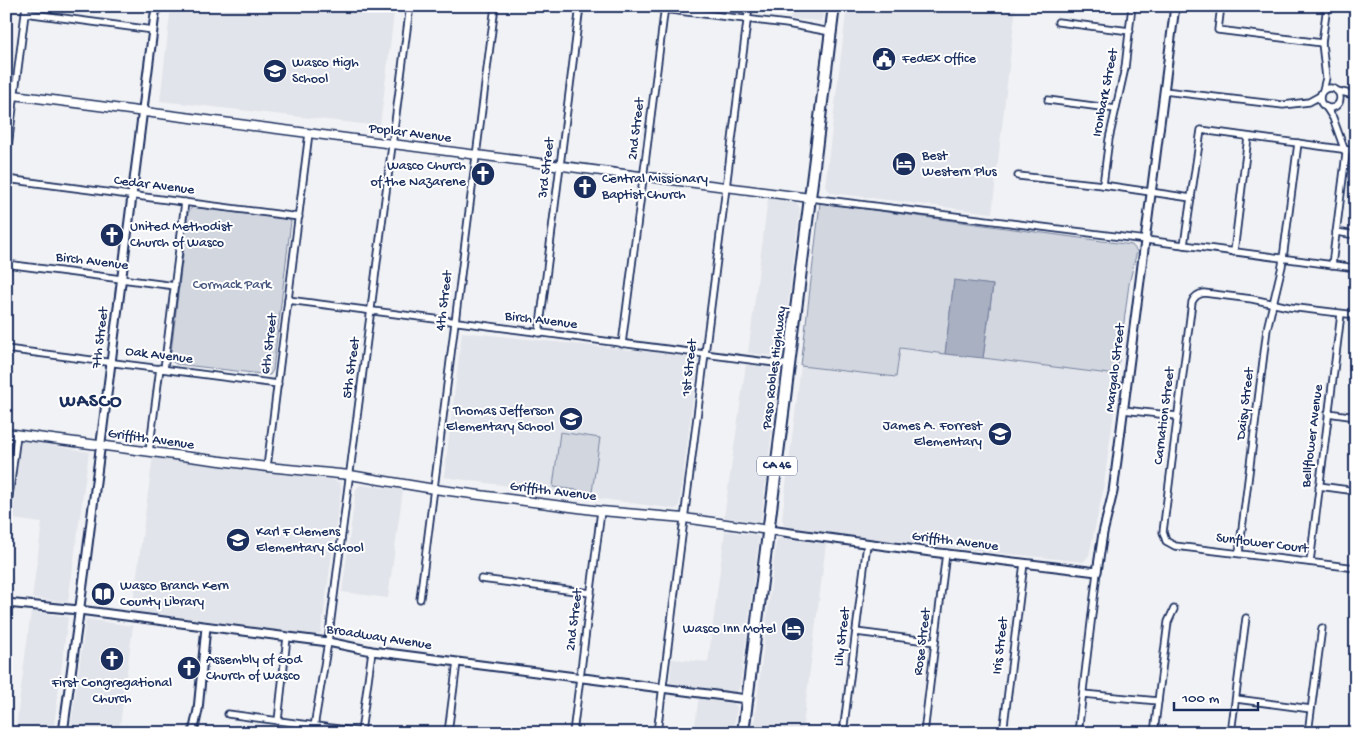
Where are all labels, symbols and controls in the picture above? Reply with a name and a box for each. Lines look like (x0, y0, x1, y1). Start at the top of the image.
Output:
public building icon: FedEx Office (871, 46, 897, 72)
street label: Ironbark Street (1089, 46, 1123, 138)
place label: FedEx Office (901, 51, 977, 68)
place label: Wasco High School (292, 55, 359, 88)
school or university icon: Wasco High School (262, 58, 288, 84)
street label: 2nd Street (625, 96, 649, 161)
street label: Poplar Avenue (367, 120, 453, 148)
street label: 3rd Street (535, 135, 559, 200)
place label: Best Western Plus (921, 148, 998, 181)
hotel icon: Best Western Plus (891, 151, 917, 177)
place label: Wasco Church of the Nazarene (370, 158, 467, 191)
church icon: Wasco Church of the Nazarene (470, 161, 496, 187)
place label: Central Missionary Baptist Church (601, 171, 708, 204)
street label: Cedar Avenue (113, 173, 196, 199)
church icon: Central Missionary Baptist Church (572, 174, 598, 200)
place label: United Methodist Church of Wasco (130, 219, 233, 252)
church icon: United Methodist Church of Wasco (99, 222, 125, 248)
street label: Birch Avenue (54, 249, 130, 275)
street label: 4th Street (433, 269, 457, 332)
park label: Cormack Park (193, 277, 273, 294)
street label: 7th Street (89, 305, 113, 370)
street label: Paso Robles Highway (759, 305, 791, 432)
street label: Birch Avenue (503, 308, 579, 334)
street label: 6th Street (258, 311, 282, 375)
street label: Margalo Street (1102, 321, 1130, 413)
street label: 5th Street (339, 335, 365, 400)
street label: 1st Street (678, 337, 702, 398)
street label: Oak Avenue (124, 343, 194, 369)
street label: Carnation Street (1151, 365, 1180, 466)
street label: Daisy Street (1233, 366, 1259, 442)
street label: Bellflower Avenue (1298, 383, 1328, 489)
district label: WASCO (59, 391, 122, 414)
place label: Thomas Jefferson Elementary School (446, 403, 554, 436)
school or university icon: Thomas Jefferson Elementary School (558, 406, 584, 432)
place label: James A. Forrest Elementary (883, 418, 983, 451)
school or university icon: James A. Forrest Elementary (987, 421, 1013, 447)
street label: Griffith Avenue (107, 426, 196, 455)
road number: CA 46 (757, 456, 797, 476)
street label: Griffith Avenue (509, 478, 598, 506)
place label: Karl F Clemens Elementary School (256, 524, 364, 557)
school or university icon: Karl F Clemens Elementary School (225, 527, 251, 553)
street label: Griffith Avenue (911, 528, 1000, 556)
street label: Sunflower Court (1215, 530, 1310, 558)
place label: Wasco Branch Kern County Library (120, 578, 229, 611)
library icon: Wasco Branch Kern County Library (90, 581, 116, 607)
street label: 2nd Street (563, 587, 587, 652)
street label: Lily Street (831, 606, 855, 667)
street label: Rose Street (910, 606, 936, 677)
street label: Iris Street (989, 615, 1013, 675)
hotel icon: Wasco Inn Motel (780, 616, 806, 642)
street label: Broadway Avenue (324, 621, 434, 655)
place label: Wasco Inn Motel (683, 621, 776, 638)
church icon: First Congregational Church (99, 646, 125, 672)
place label: Assembly of God Church of Wasco (206, 652, 303, 685)
church icon: Assembly of God Church of Wasco (176, 655, 202, 681)
place label: First Congregational Church (51, 675, 172, 708)
scale bar (1174, 679, 1258, 711)
text: 100 m (1181, 690, 1220, 708)

